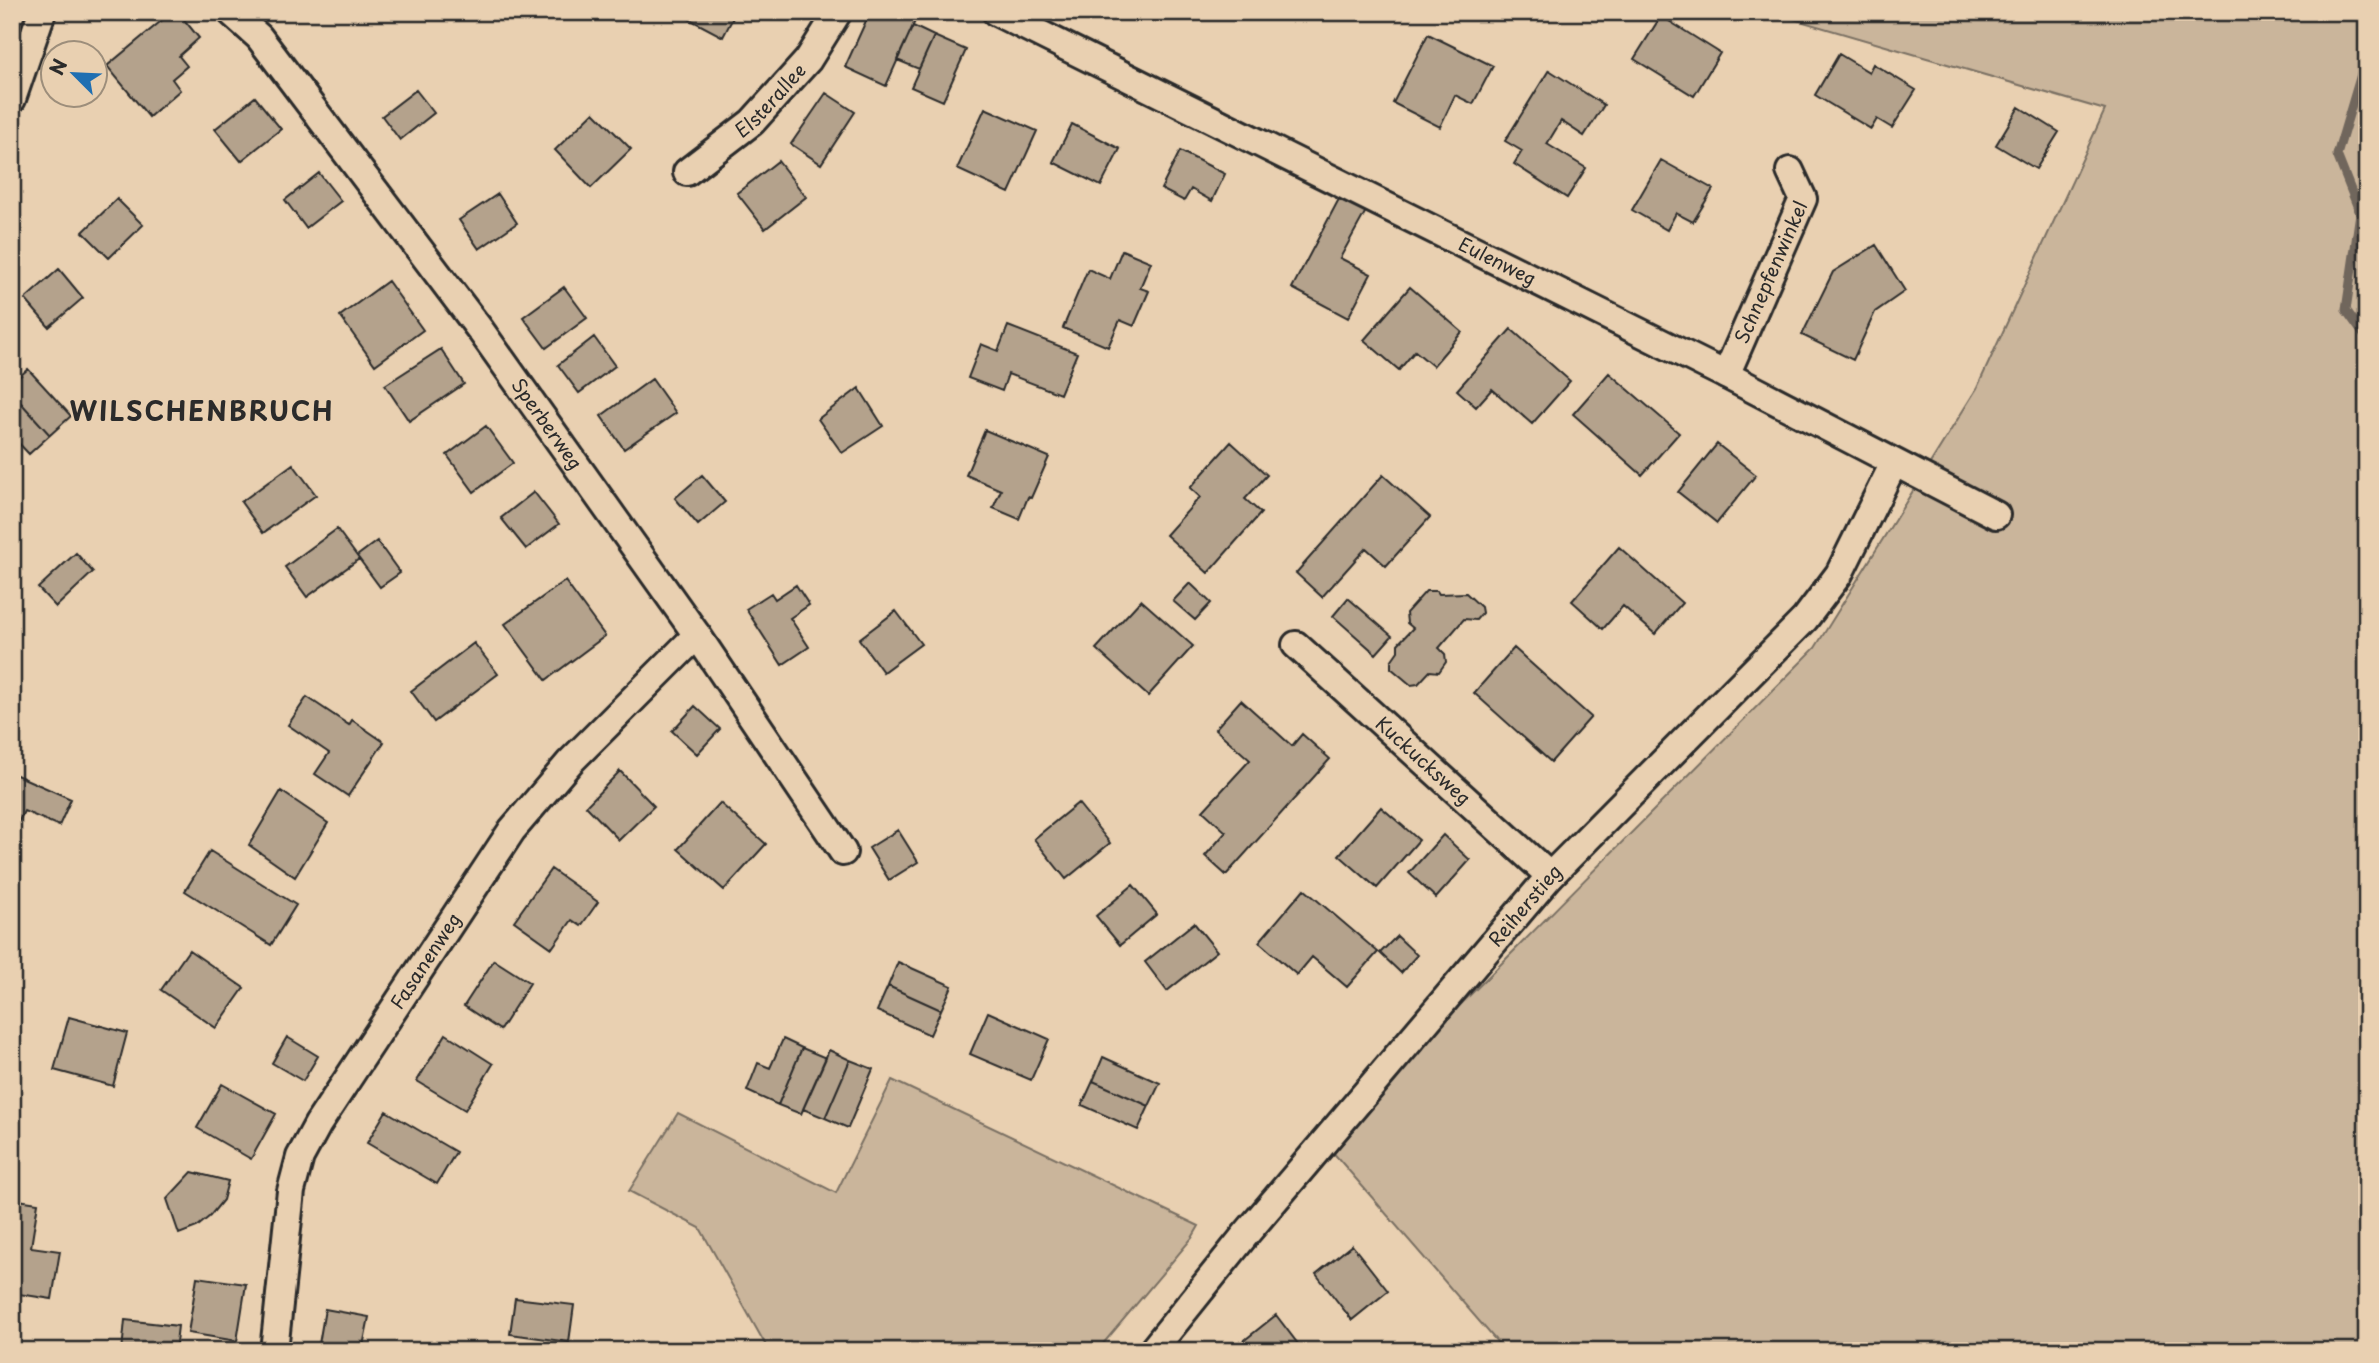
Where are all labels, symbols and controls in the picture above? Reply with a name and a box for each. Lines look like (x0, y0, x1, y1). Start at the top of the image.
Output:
north arrow (38, 38, 108, 108)
text: N (42, 54, 73, 79)
street label: Elsterallee (728, 57, 812, 144)
street label: Schnepfenwinkel (1726, 196, 1813, 348)
street label: Eulenweg (1454, 229, 1542, 292)
street label: Sperberweg (506, 372, 590, 475)
district label: WILSCHENBRUCH (70, 391, 334, 430)
street label: Kuckucksweg (1370, 709, 1478, 811)
street label: Reiherstieg (1481, 857, 1567, 952)
street label: Fasanenweg (383, 906, 467, 1014)

